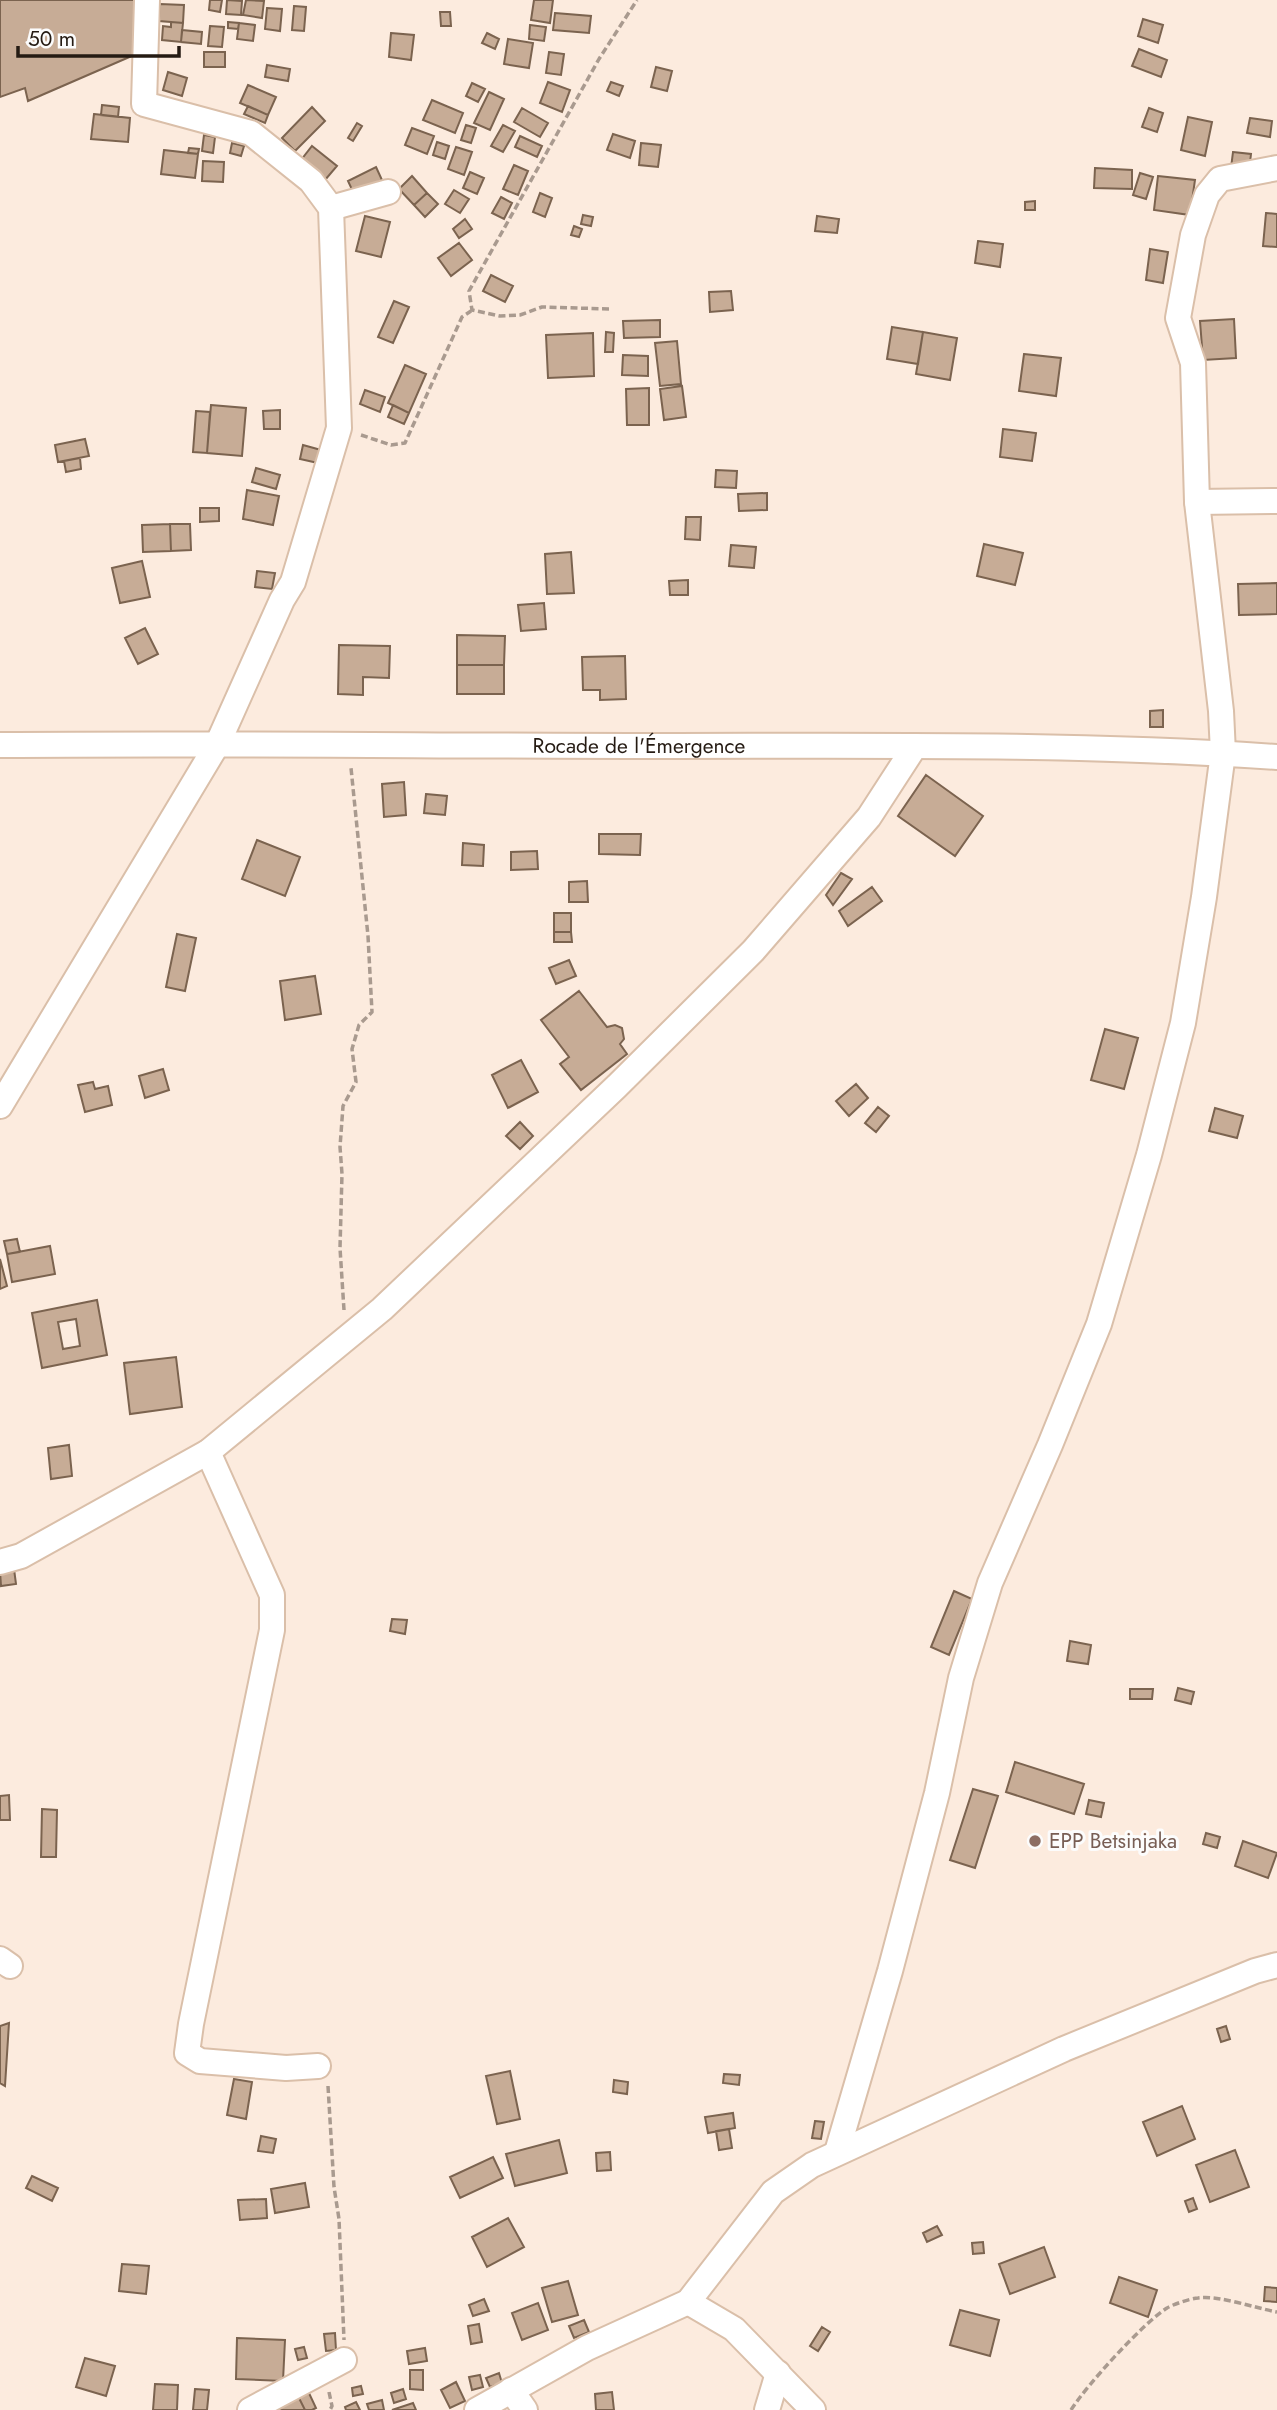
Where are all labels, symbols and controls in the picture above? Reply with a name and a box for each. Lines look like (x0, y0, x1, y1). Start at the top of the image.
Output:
scale bar (18, 14, 178, 58)
text: 50 m (28, 24, 75, 54)
street label: Rocade de l'Émergence (533, 731, 746, 761)
place label: EPP Betsinjaka (1049, 1826, 1177, 1856)
marker: EPP Betsinjaka (1027, 1833, 1043, 1849)

